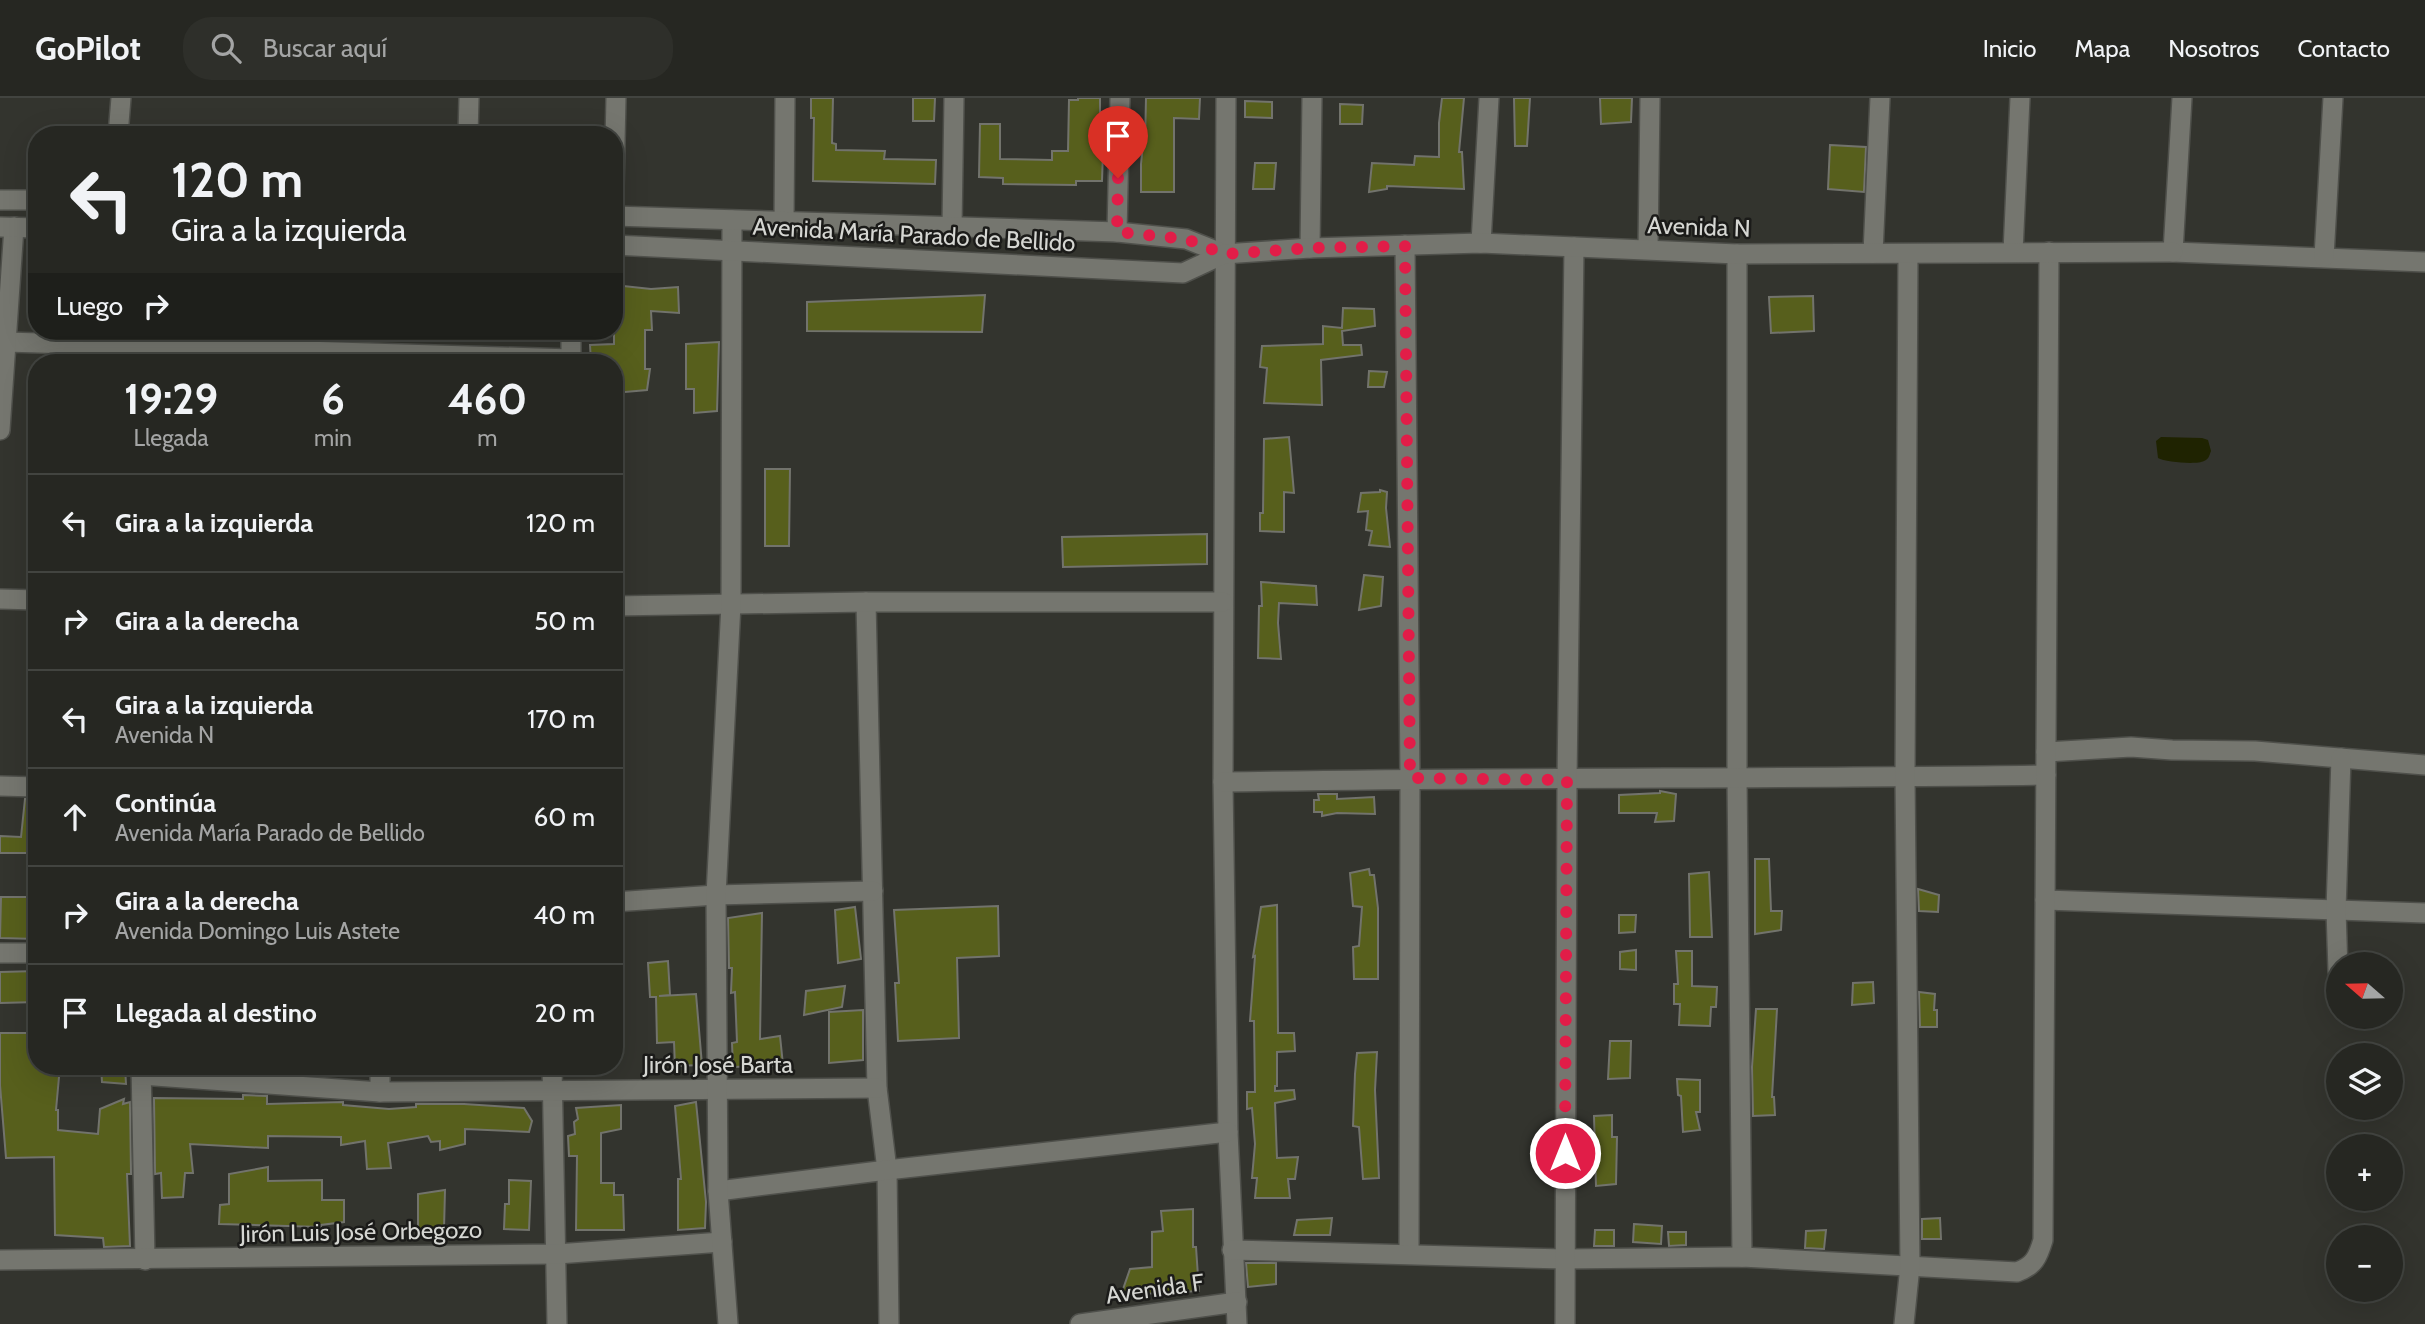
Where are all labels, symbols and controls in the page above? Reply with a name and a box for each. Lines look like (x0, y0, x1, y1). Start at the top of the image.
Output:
search box (183, 17, 673, 80)
text: GoPilot (35, 28, 141, 68)
icon: search (207, 29, 245, 67)
text: Buscar aquí (263, 32, 387, 64)
text: Inicio (1983, 34, 2036, 63)
text: Mapa (2074, 34, 2130, 63)
text: Nosotros (2168, 34, 2259, 63)
text: Contacto (2297, 34, 2390, 63)
pin (1088, 106, 1148, 178)
icon: arrive (1099, 117, 1137, 155)
text: 120 m (171, 150, 303, 209)
icon: left (56, 154, 147, 245)
text: Gira a la izquierda (171, 210, 406, 249)
street label: Avenida N (1647, 210, 1751, 243)
street label: Avenida María Parado de Bellido (752, 212, 1076, 257)
icon: right (137, 287, 175, 325)
text: Luego (56, 290, 123, 322)
text: 19:29 (124, 373, 218, 425)
text: 6 (321, 373, 345, 425)
text: 460 (448, 373, 527, 425)
text: Llegada (134, 424, 208, 452)
text: min (314, 424, 352, 452)
text: m (477, 424, 498, 452)
icon: left (56, 504, 94, 542)
text: Gira a la izquierda (115, 507, 313, 539)
text: 120 m (526, 507, 595, 539)
icon: right (56, 602, 94, 640)
text: Gira a la derecha (115, 605, 299, 637)
text: 50 m (534, 605, 595, 637)
text: Gira a la izquierda (115, 689, 313, 721)
icon: left (56, 700, 94, 738)
text: 170 m (527, 703, 595, 735)
text: Avenida N (115, 721, 214, 749)
text: Continúa (115, 787, 216, 819)
icon: ahead (56, 798, 94, 836)
text: 60 m (533, 801, 595, 833)
text: Avenida María Parado de Bellido (115, 819, 425, 847)
text: Gira a la derecha (115, 885, 299, 917)
icon: right (56, 896, 94, 934)
text: 40 m (533, 899, 595, 931)
text: Avenida Domingo Luis Astete (115, 917, 400, 945)
north arrow (2326, 952, 2403, 1029)
map controls (2326, 952, 2403, 1302)
icon: arrive (56, 994, 94, 1032)
text: Llegada al destino (115, 997, 317, 1029)
text: 20 m (535, 997, 595, 1029)
button: layers (2326, 1043, 2403, 1120)
street label: Jirón José Barta (642, 1050, 793, 1079)
position arrow (1528, 1116, 1602, 1190)
button: + (2326, 1134, 2403, 1211)
street label: Jirón Luis José Orbegozo (239, 1215, 482, 1248)
button: − (2326, 1225, 2403, 1302)
street label: Avenida F (1104, 1267, 1206, 1310)

